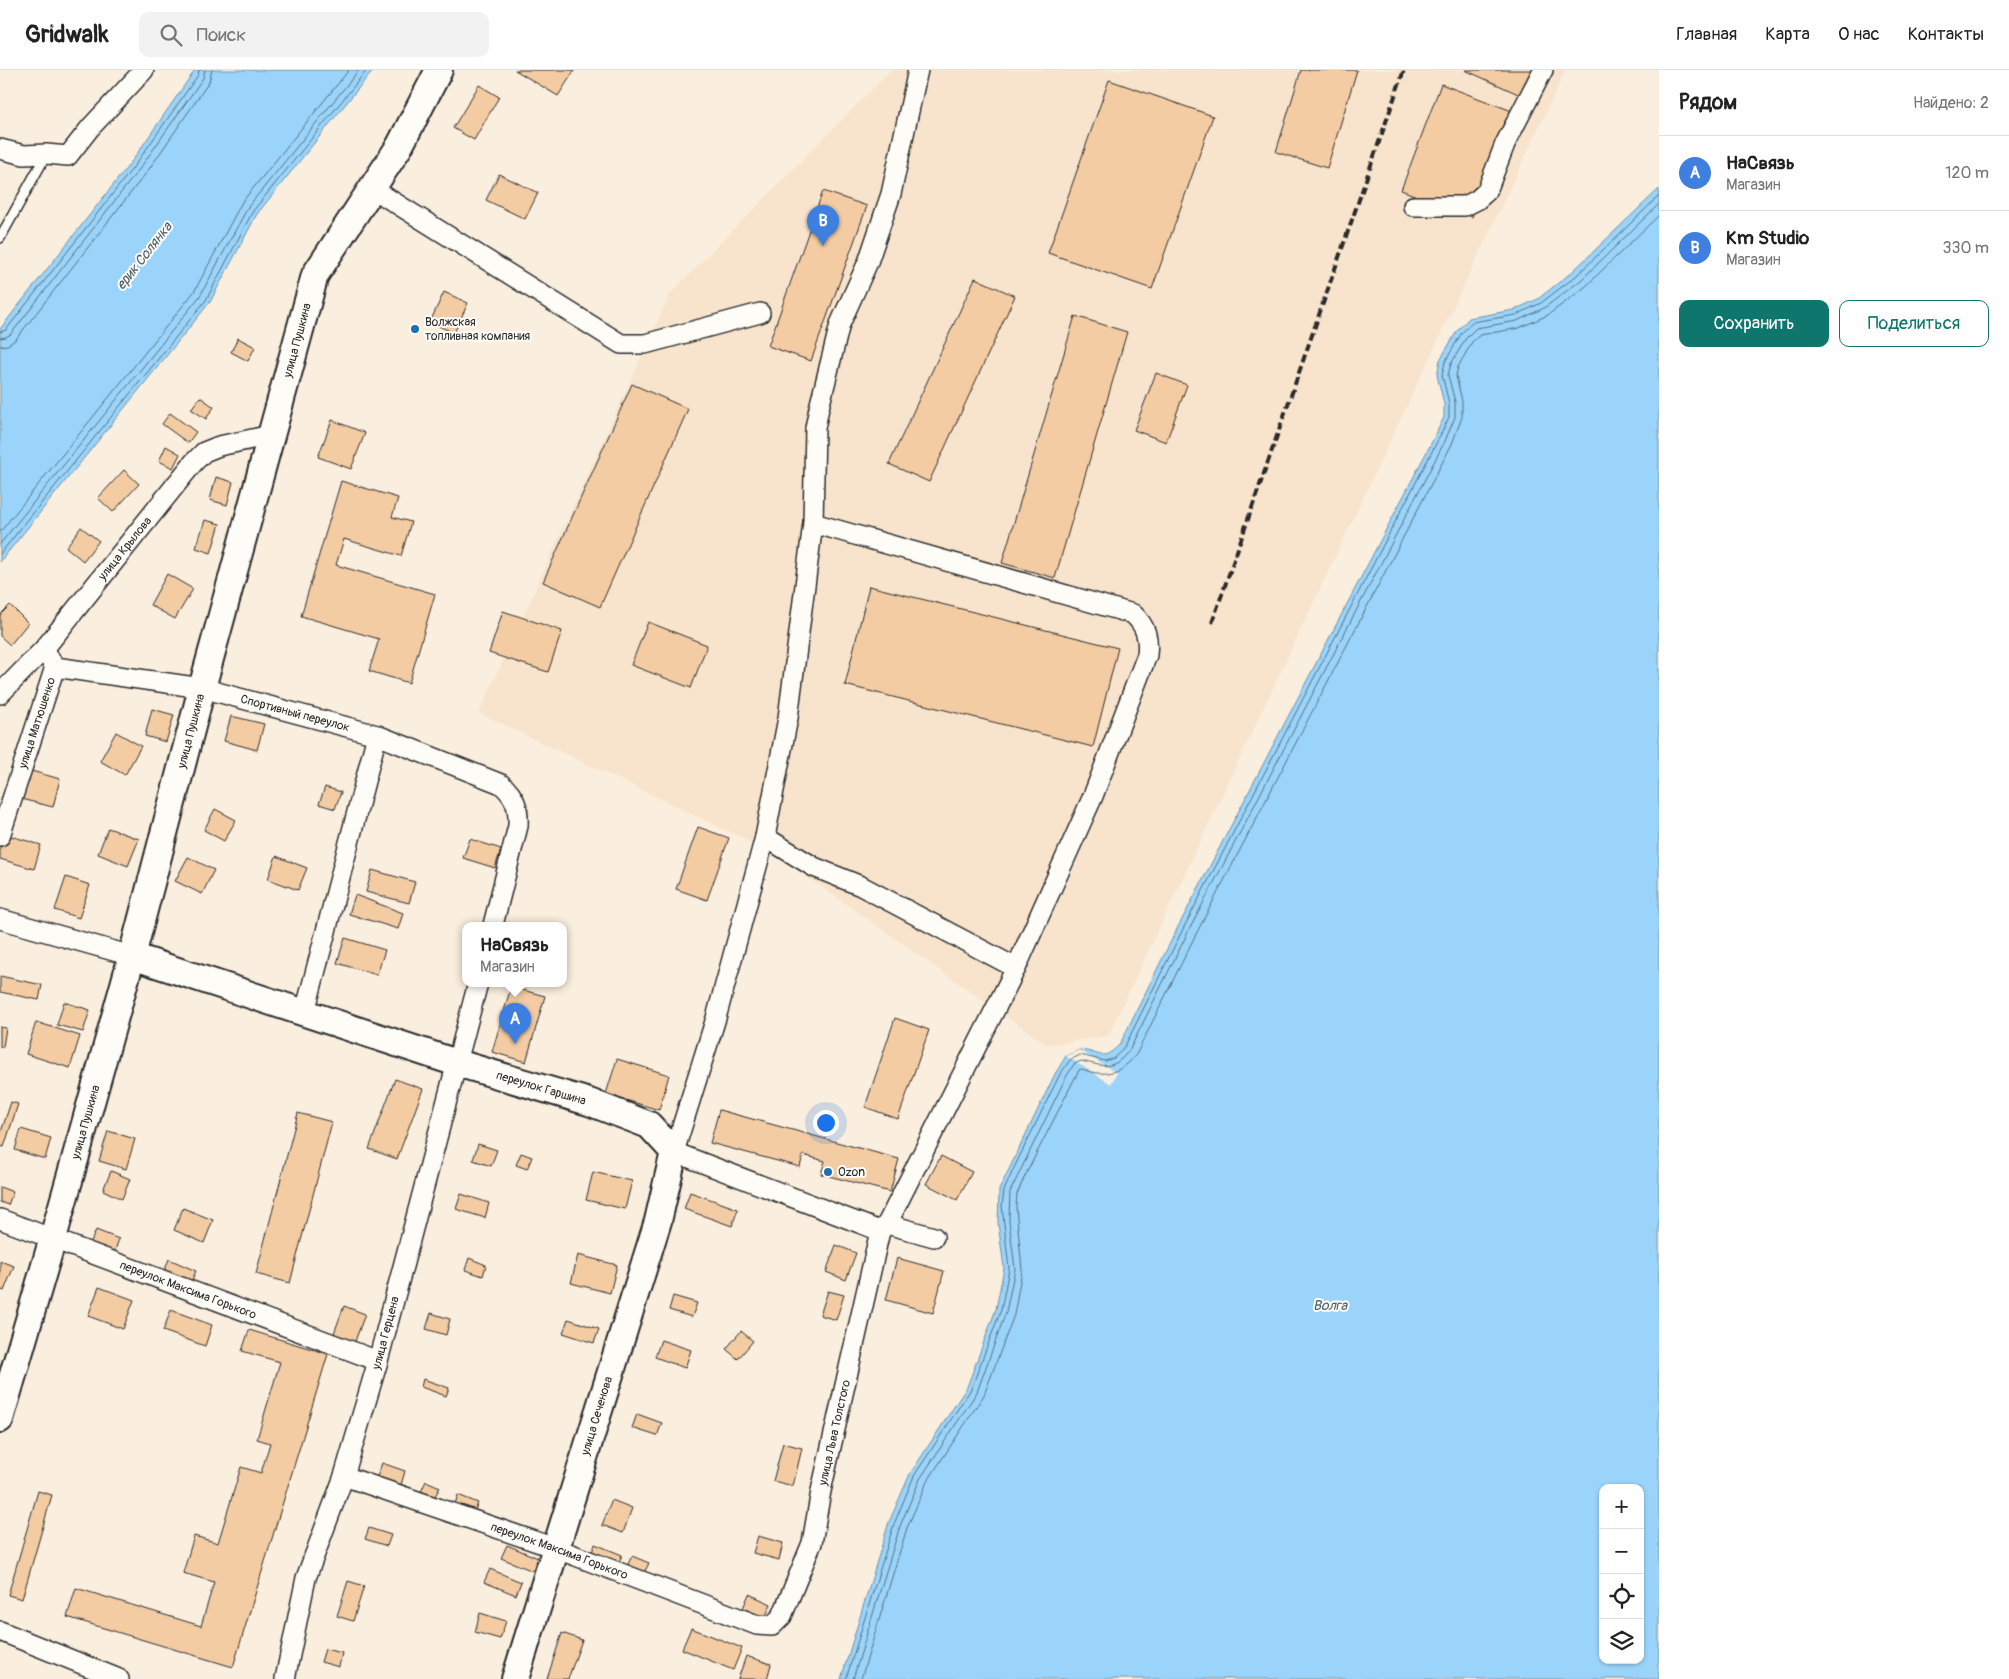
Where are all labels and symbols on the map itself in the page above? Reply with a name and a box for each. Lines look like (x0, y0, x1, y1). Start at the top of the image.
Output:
pin: B (807, 205, 839, 246)
water label: ерик Солянка (112, 218, 176, 293)
street label: улица Пушкина (280, 301, 315, 380)
place label: Волжская топливная компания (425, 315, 530, 344)
marker: Волжская топливная компания (409, 323, 421, 335)
street label: улица Крылова (94, 513, 155, 584)
street label: улица Матюшенко (15, 675, 59, 771)
street label: Спортивный переулок (239, 691, 351, 735)
street label: улица Пушкина (174, 692, 208, 771)
pin: A (499, 1003, 531, 1044)
street label: переулок Гаршина (495, 1068, 588, 1108)
street label: улица Пушкина (68, 1083, 103, 1162)
your location (813, 1110, 839, 1136)
place label: Ozon (838, 1165, 865, 1180)
marker: Ozon (822, 1166, 834, 1178)
street label: переулок Максима Горького (118, 1257, 259, 1322)
street label: улица Герцена (368, 1294, 402, 1372)
water label: Волга (1313, 1297, 1349, 1314)
street label: улица Сеченова (578, 1374, 616, 1458)
street label: улица Льва Толстого (815, 1378, 854, 1488)
street label: переулок Максима Горького (489, 1519, 631, 1583)

